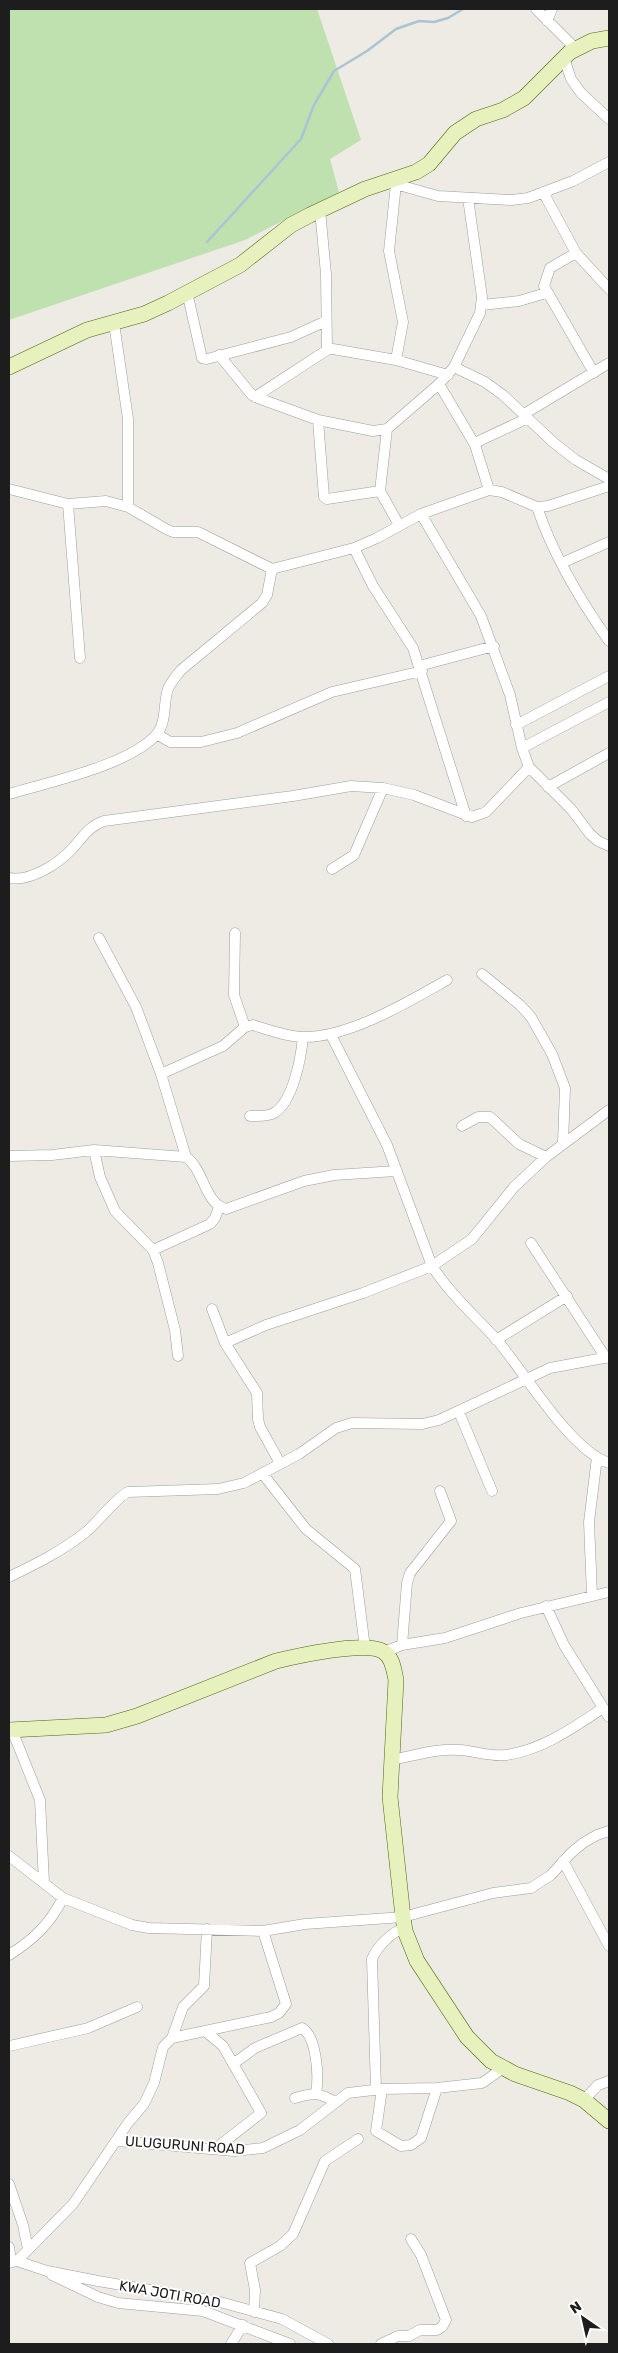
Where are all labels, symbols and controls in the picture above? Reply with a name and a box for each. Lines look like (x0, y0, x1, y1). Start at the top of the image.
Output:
street label: ULUGURUNI ROAD (124, 2133, 245, 2158)
street label: KWA JOTI ROAD (118, 2277, 222, 2312)
north arrow (558, 2293, 608, 2343)
text: N (567, 2298, 585, 2318)

